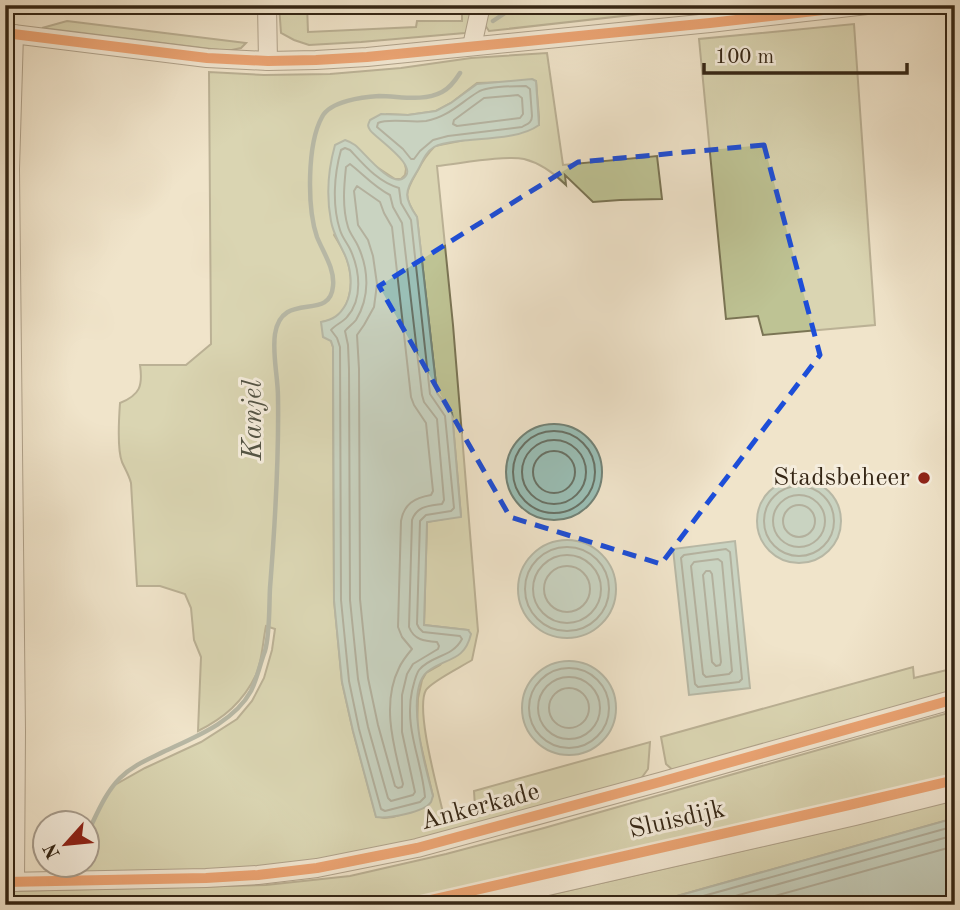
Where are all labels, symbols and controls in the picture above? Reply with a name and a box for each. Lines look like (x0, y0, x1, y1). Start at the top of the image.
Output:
scale bar (704, 32, 908, 76)
text: 100 m (715, 47, 774, 68)
water label: Kanjel (240, 380, 268, 461)
place label: Stadsbeheer (773, 465, 910, 491)
marker: Stadsbeheer (916, 470, 932, 486)
street label: Ankerkade (418, 779, 542, 835)
street label: Sluisdijk (626, 796, 728, 844)
north arrow (32, 808, 102, 878)
text: N (41, 839, 65, 861)

